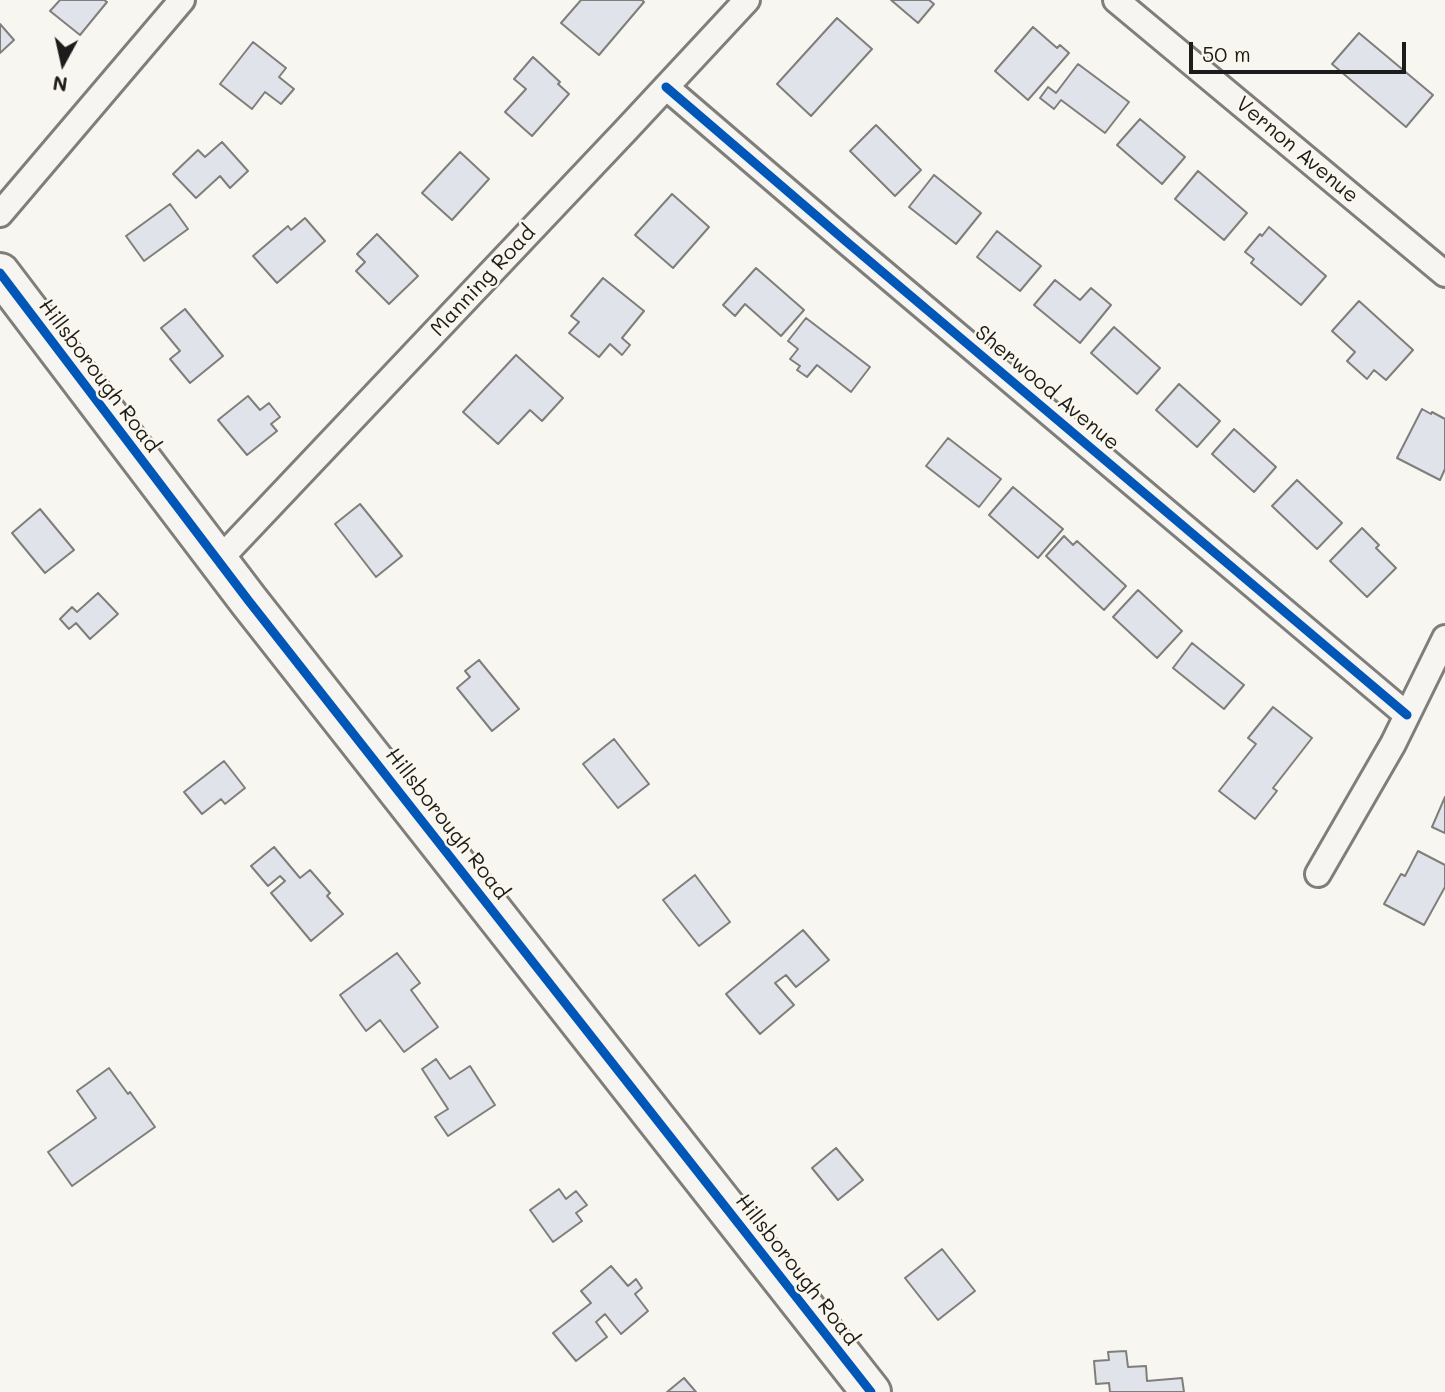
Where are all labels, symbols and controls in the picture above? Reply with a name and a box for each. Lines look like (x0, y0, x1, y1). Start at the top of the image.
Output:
north arrow (28, 28, 98, 98)
scale bar (1193, 28, 1410, 72)
text: 50 m (1202, 40, 1251, 67)
text: N (51, 71, 69, 98)
street label: Vernon Avenue (1231, 91, 1363, 209)
street label: Manning Road (425, 220, 541, 342)
street label: Hillsborough Road (33, 294, 165, 458)
street label: Sherwood Avenue (970, 320, 1124, 456)
street label: Hillsborough Road (380, 743, 514, 905)
street label: Hillsborough Road (730, 1189, 864, 1351)

